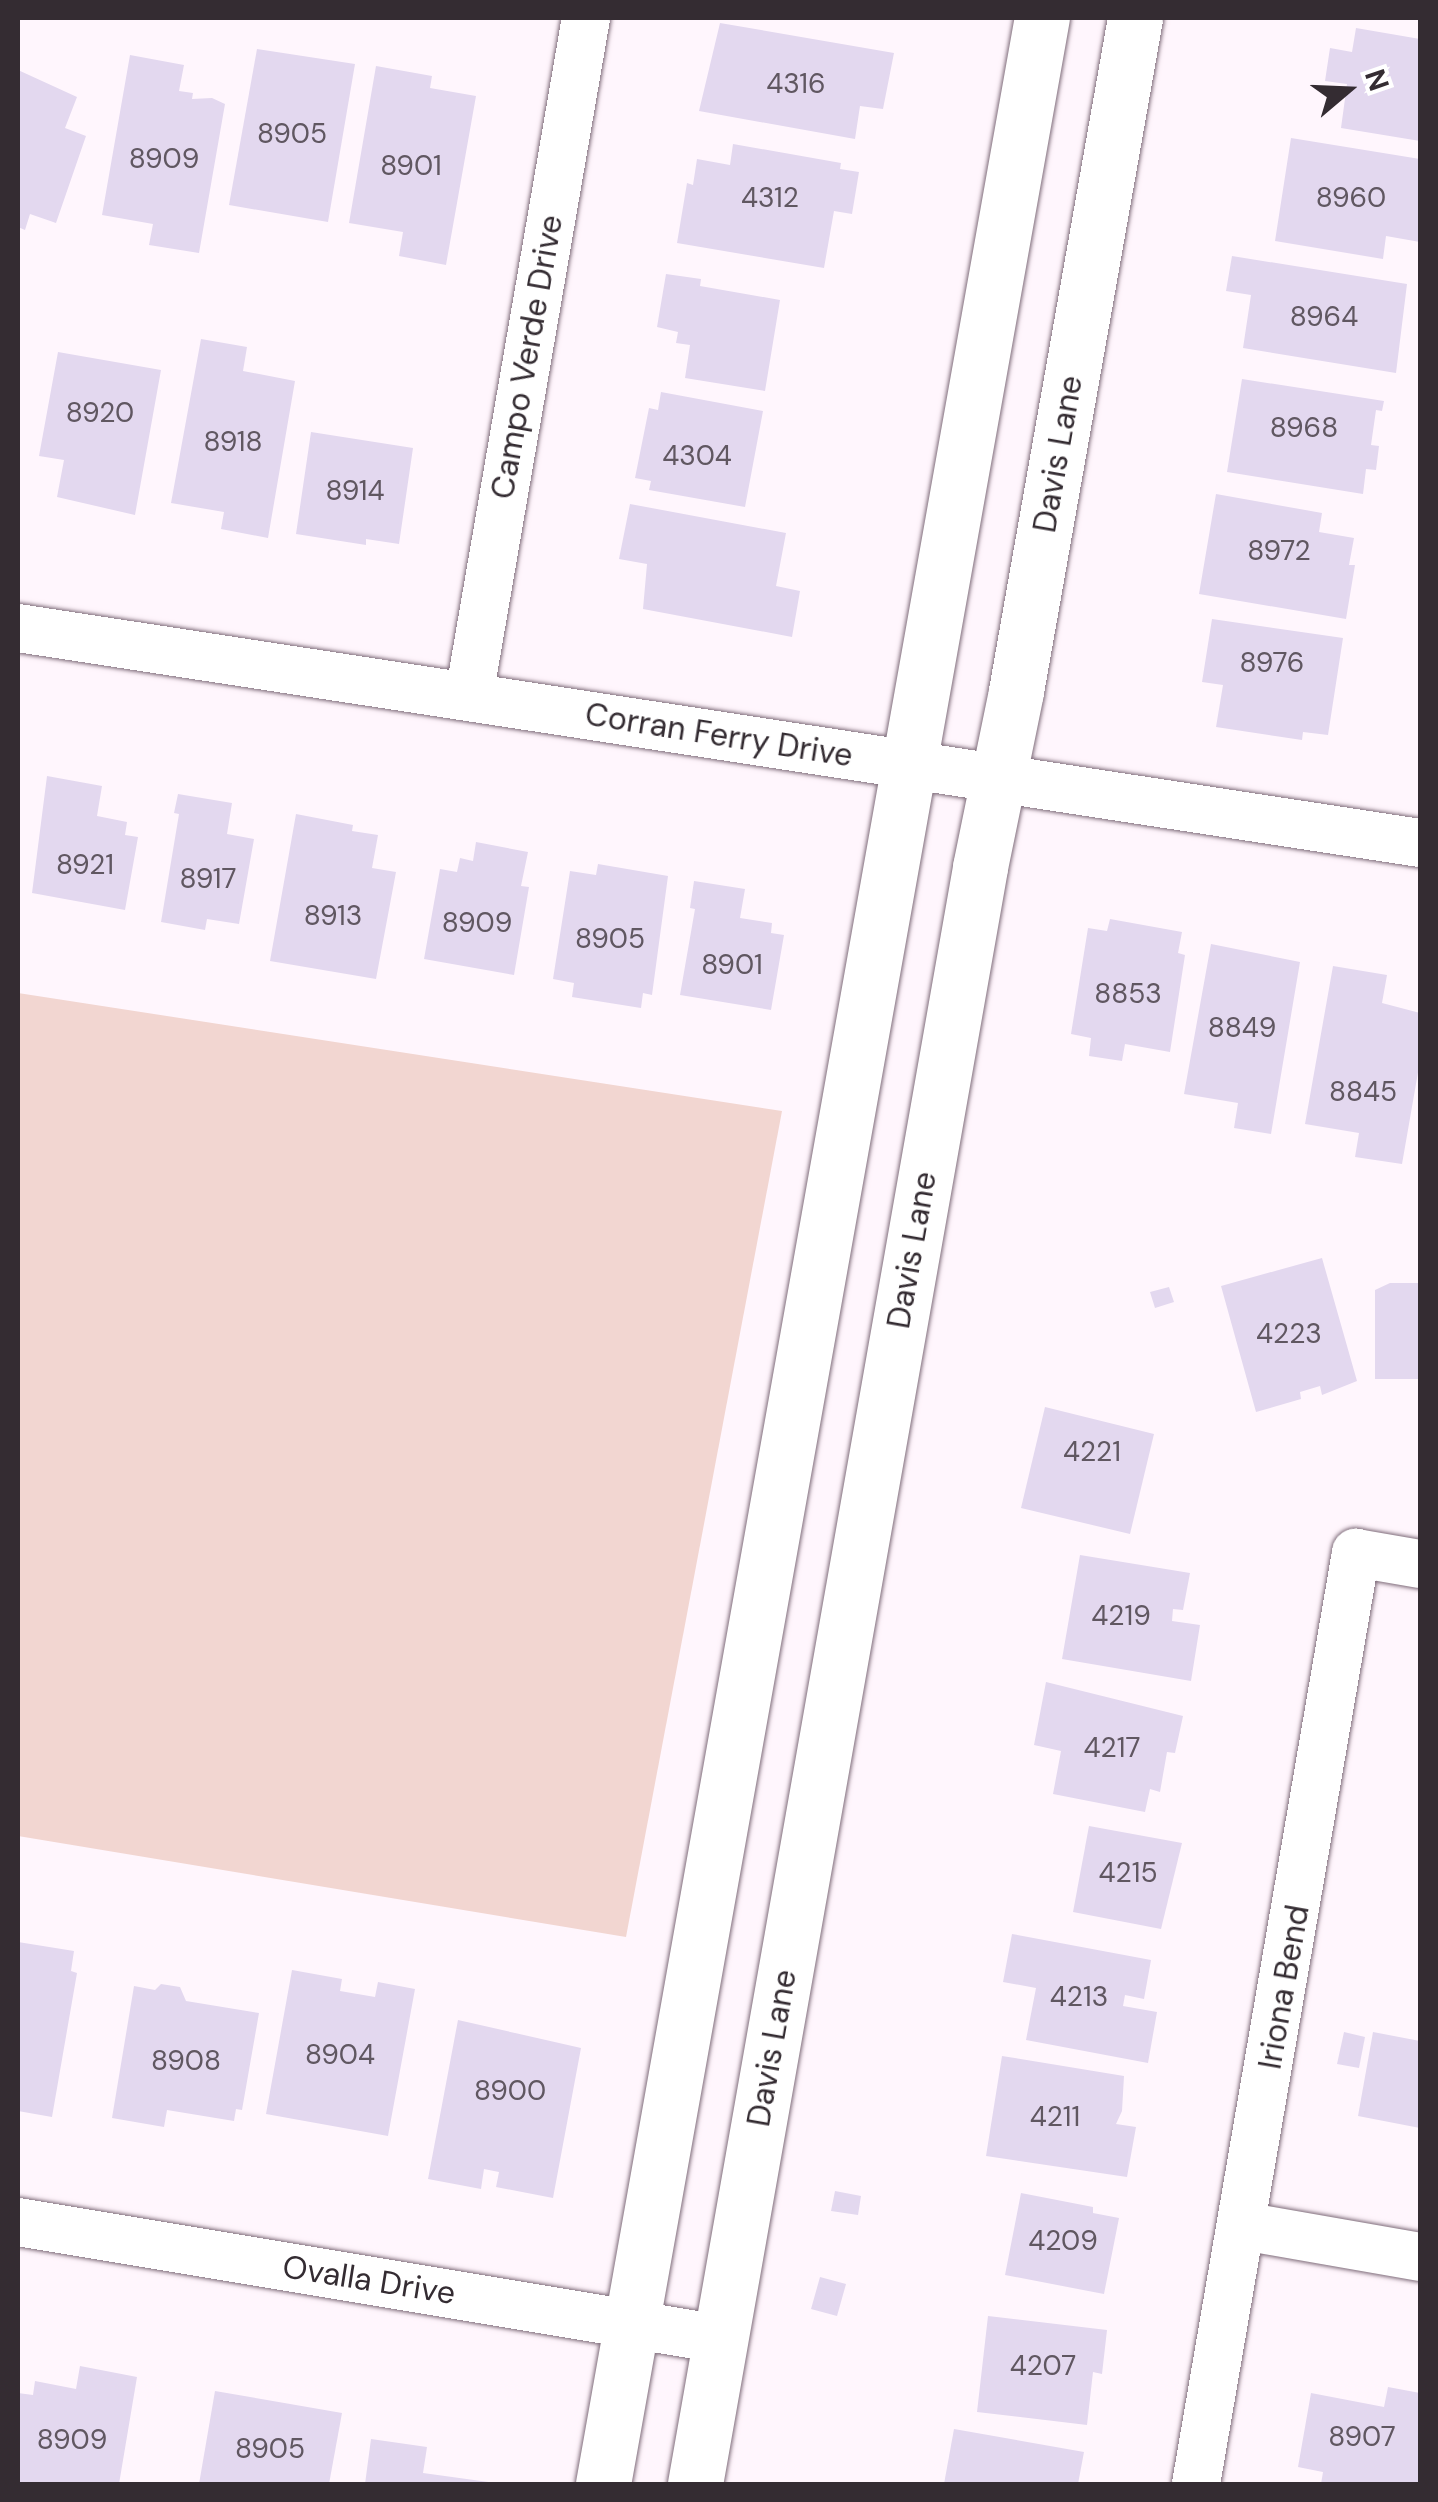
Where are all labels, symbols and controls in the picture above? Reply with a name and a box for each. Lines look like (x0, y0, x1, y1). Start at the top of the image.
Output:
north arrow (1298, 40, 1398, 140)
text: N (1356, 64, 1398, 96)
house number: 4316 (766, 67, 826, 101)
house number: 8905 (257, 117, 327, 151)
house number: 8909 (129, 142, 199, 176)
house number: 8901 (380, 149, 442, 183)
house number: 4312 (741, 181, 799, 215)
house number: 8960 (1316, 181, 1386, 215)
street label: Campo Verde Drive (483, 212, 571, 502)
house number: 8964 (1290, 300, 1358, 334)
street label: Davis Lane (1025, 372, 1091, 536)
house number: 8920 (66, 396, 134, 430)
house number: 8968 (1270, 411, 1338, 445)
house number: 8918 (203, 425, 263, 459)
house number: 4304 (662, 439, 732, 473)
house number: 8914 (325, 474, 385, 508)
house number: 8972 (1247, 534, 1311, 568)
house number: 8976 (1240, 646, 1304, 680)
street label: Corran Ferry Drive (583, 695, 855, 775)
house number: 8921 (56, 848, 114, 882)
house number: 8917 (179, 862, 237, 896)
house number: 8913 (304, 899, 362, 933)
house number: 8909 (442, 906, 512, 940)
house number: 8905 (575, 922, 645, 956)
house number: 8901 (701, 948, 763, 982)
house number: 8853 (1094, 977, 1162, 1011)
house number: 8849 (1208, 1011, 1276, 1045)
house number: 8845 (1329, 1075, 1397, 1109)
street label: Davis Lane (879, 1168, 945, 1332)
house number: 4223 (1256, 1317, 1322, 1351)
house number: 4221 (1063, 1435, 1121, 1469)
house number: 4219 (1091, 1599, 1151, 1633)
house number: 4217 (1084, 1731, 1140, 1765)
house number: 4215 (1099, 1856, 1157, 1890)
street label: Iriona Bend (1251, 1902, 1317, 2072)
street label: Davis Lane (739, 1966, 805, 2130)
house number: 4213 (1050, 1980, 1108, 2014)
house number: 8904 (305, 2038, 375, 2072)
house number: 8908 (151, 2044, 221, 2078)
house number: 8900 (474, 2074, 546, 2108)
house number: 4211 (1030, 2100, 1080, 2134)
house number: 4209 (1028, 2224, 1098, 2258)
street label: Ovalla Drive (280, 2247, 458, 2313)
house number: 4207 (1010, 2349, 1076, 2383)
house number: 8907 (1328, 2420, 1396, 2454)
house number: 8909 (37, 2423, 107, 2457)
house number: 8905 (235, 2432, 305, 2466)

